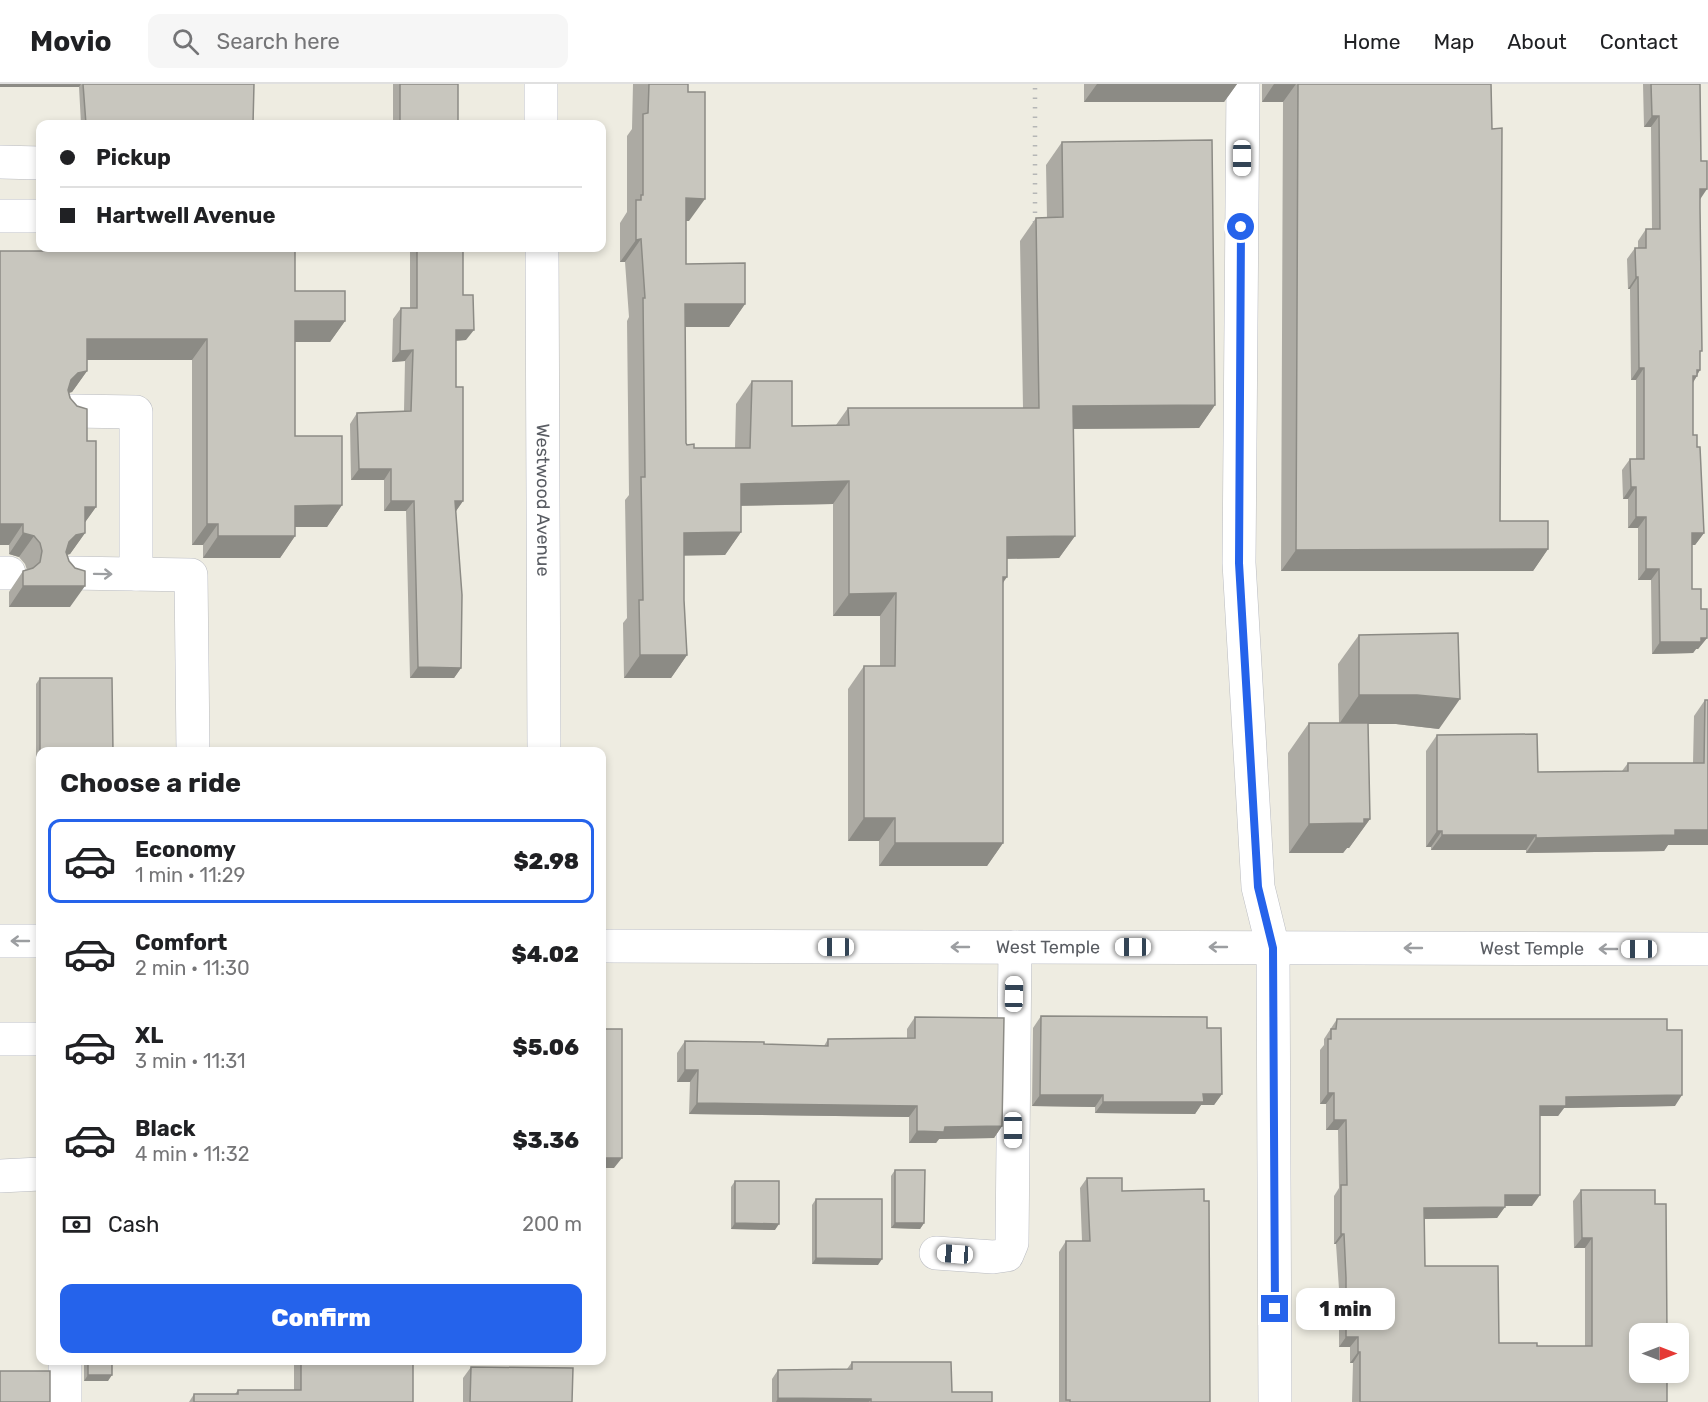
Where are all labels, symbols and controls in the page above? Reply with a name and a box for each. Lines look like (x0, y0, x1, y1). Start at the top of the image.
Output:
search box (148, 14, 568, 68)
text: Movio (30, 25, 112, 58)
icon: search (169, 25, 202, 58)
text: Search here (217, 28, 340, 55)
text: Home (1343, 29, 1400, 54)
text: Map (1433, 29, 1474, 54)
text: About (1507, 29, 1567, 54)
text: Contact (1600, 29, 1678, 54)
car (1233, 140, 1251, 176)
text: Pickup (96, 144, 171, 171)
text: Hartwell Avenue (96, 202, 275, 229)
route start (1227, 213, 1254, 240)
street label: Westwood Avenue (532, 423, 554, 577)
one-way arrow (93, 568, 113, 580)
text: Choose a ride (60, 767, 241, 799)
icon: car (63, 834, 117, 888)
text: Economy (135, 836, 236, 863)
text: $2.98 (513, 848, 579, 875)
text: 1 min · 11:29 (135, 863, 245, 887)
icon: car (63, 927, 117, 981)
text: Comfort (135, 929, 227, 956)
one-way arrow (11, 935, 31, 947)
street label: West Temple (996, 936, 1100, 958)
street label: West Temple (1480, 937, 1584, 960)
car (818, 938, 854, 956)
car (1115, 938, 1151, 956)
car (1621, 940, 1657, 958)
text: $4.02 (512, 941, 579, 968)
one-way arrow (950, 941, 970, 953)
one-way arrow (1208, 941, 1228, 953)
one-way arrow (1403, 942, 1423, 954)
one-way arrow (1598, 943, 1618, 955)
text: 2 min · 11:30 (135, 956, 250, 980)
car (1005, 976, 1023, 1012)
icon: car (63, 1020, 117, 1074)
text: XL (135, 1022, 163, 1049)
text: $5.06 (513, 1034, 579, 1061)
text: 3 min · 11:31 (135, 1049, 246, 1073)
car (1004, 1112, 1022, 1148)
icon: car (63, 1113, 117, 1167)
text: Black (135, 1115, 196, 1142)
text: $3.36 (512, 1127, 579, 1154)
text: 4 min · 11:32 (135, 1142, 249, 1166)
icon: cash (60, 1208, 93, 1241)
text: Cash (108, 1211, 159, 1238)
text: 200 m (522, 1212, 582, 1236)
car (936, 1244, 974, 1264)
button: Confirm (60, 1284, 582, 1353)
callout: 1 min (1296, 1288, 1395, 1330)
route end (1261, 1295, 1288, 1322)
text: 1 min (1319, 1297, 1372, 1321)
north arrow (1629, 1323, 1689, 1383)
map controls (1629, 1323, 1689, 1383)

